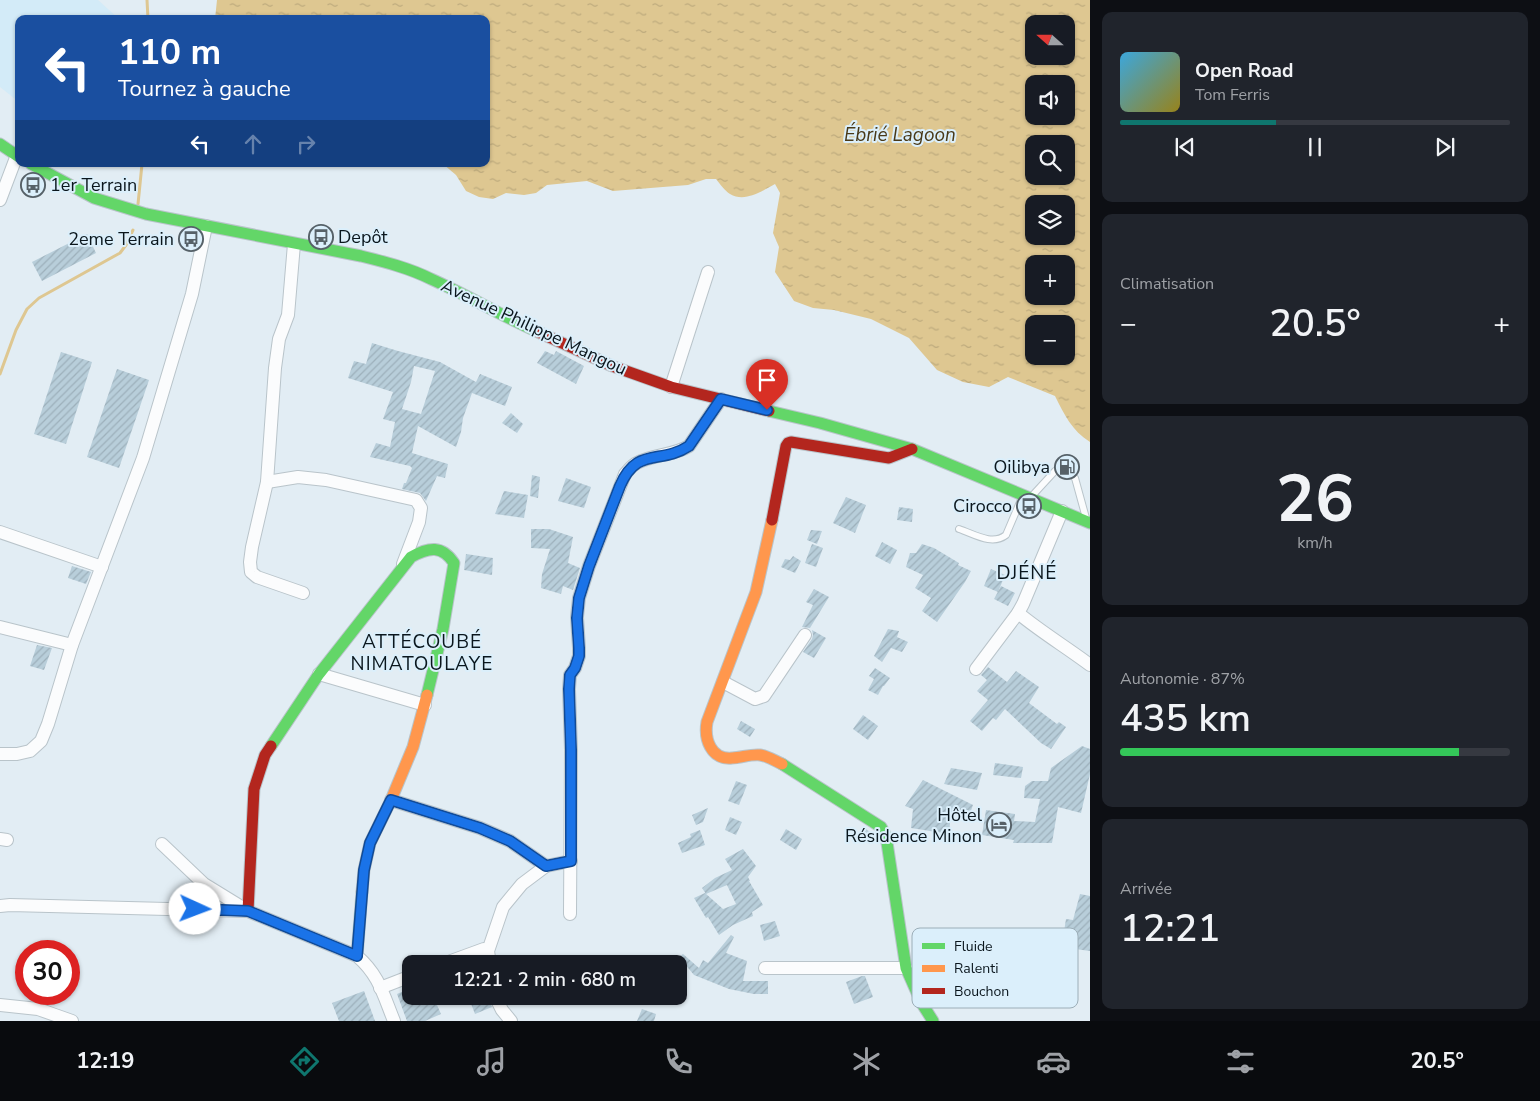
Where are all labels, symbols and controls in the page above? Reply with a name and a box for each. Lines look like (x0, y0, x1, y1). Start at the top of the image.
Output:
north arrow (1025, 15, 1075, 65)
map controls (1025, 15, 1075, 365)
text: 110 m (118, 29, 221, 76)
icon: left (35, 35, 100, 100)
text: Open Road (1195, 58, 1293, 84)
text: Tournez à gauche (118, 74, 291, 104)
button: sound (1025, 75, 1075, 125)
text: Tom Ferris (1195, 84, 1270, 106)
water label: Ébrié Lagoon (844, 122, 956, 148)
icon: left (186, 130, 214, 158)
icon: ahead (239, 130, 267, 158)
icon: right (292, 130, 320, 158)
icon: previous (1171, 133, 1199, 161)
icon: pause (1301, 133, 1329, 161)
icon: next (1431, 133, 1459, 161)
button: search (1025, 135, 1075, 185)
bus stop icon: 1er Terrain (20, 172, 46, 198)
place label: 1er Terrain (50, 173, 137, 197)
button: layers (1025, 195, 1075, 245)
bus stop icon: Depôt (308, 224, 334, 250)
place label: Depôt (338, 225, 388, 249)
bus stop icon: 2eme Terrain (178, 226, 204, 252)
place label: 2eme Terrain (68, 227, 174, 251)
button: + (1025, 255, 1075, 305)
street label: Avenue Philippe Mangou (437, 273, 631, 381)
text: Climatisation (1120, 273, 1214, 295)
text: 20.5° (1269, 298, 1361, 349)
text: − (1120, 305, 1137, 343)
text: + (1493, 305, 1510, 343)
button: − (1025, 315, 1075, 365)
pin (746, 359, 788, 410)
icon: arrive (753, 366, 781, 394)
fuel station icon: Oilibya (1054, 454, 1080, 480)
place label: Oilibya (994, 455, 1050, 479)
text: 26 (1276, 455, 1354, 544)
bus stop icon: Cirocco (1016, 493, 1042, 519)
place label: Cirocco (953, 494, 1012, 518)
text: km/h (1297, 532, 1333, 554)
district label: DJÉNÉ (997, 560, 1057, 586)
district label: ATTÉCOUBÉ NIMATOULAYE (351, 629, 493, 677)
text: Autonomie · 87% (1120, 668, 1245, 690)
text: 435 km (1120, 693, 1251, 744)
place label: Hôtel Résidence Minon (845, 803, 983, 848)
hotel icon: Hôtel Résidence Minon (986, 812, 1012, 838)
text: Arrivée (1120, 878, 1172, 900)
position arrow (168, 882, 220, 934)
text: 12:21 (1120, 903, 1220, 954)
legend (912, 928, 1078, 1008)
text: Fluide (954, 937, 993, 956)
speed limit sign: 30 (15, 940, 80, 1005)
text: Ralenti (954, 959, 998, 978)
text: 12:21 · 2 min · 680 m (453, 967, 636, 993)
text: Bouchon (954, 982, 1009, 1001)
icon: directions (287, 1044, 322, 1079)
icon: music (474, 1044, 509, 1079)
icon: phone (661, 1044, 696, 1079)
icon: climate (849, 1044, 884, 1079)
icon: car (1036, 1044, 1071, 1079)
icon: filters (1223, 1044, 1258, 1079)
text: 12:19 (76, 1046, 134, 1076)
text: 20.5° (1410, 1046, 1464, 1076)

